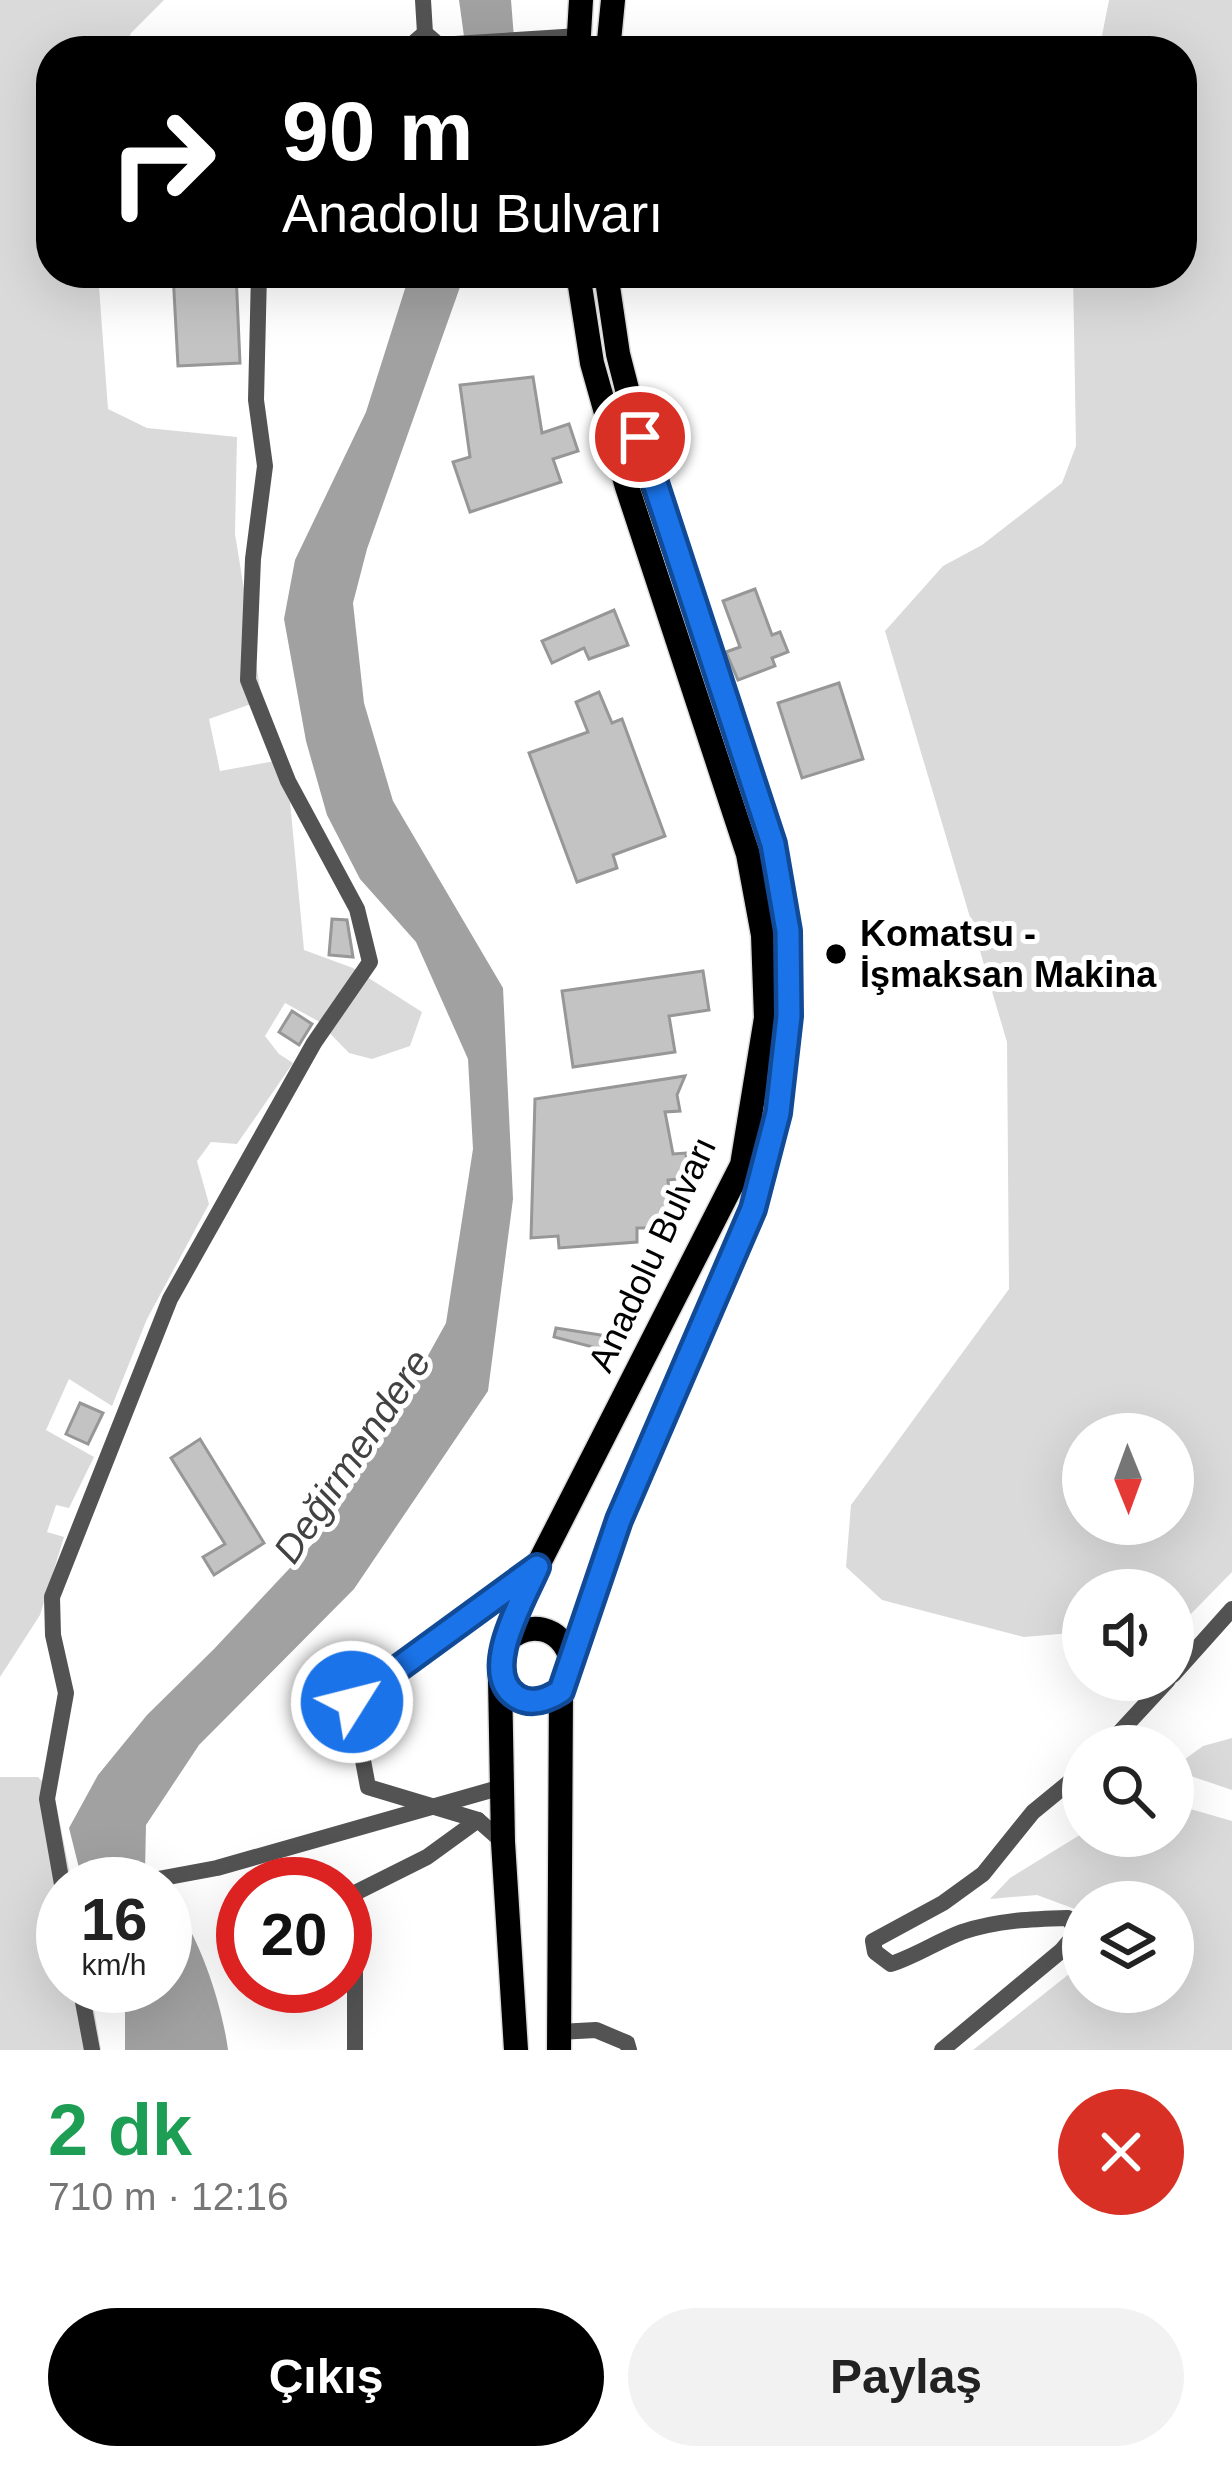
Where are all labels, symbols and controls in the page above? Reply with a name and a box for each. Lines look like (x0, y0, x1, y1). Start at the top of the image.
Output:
icon: right (84, 84, 240, 240)
text: 90 m (282, 84, 473, 178)
text: Anadolu Bulvarı (282, 183, 663, 243)
pin (589, 386, 691, 488)
icon: arrive (607, 404, 673, 470)
place label: Komatsu - İşmaksan Makina (860, 913, 1157, 995)
marker: Komatsu - İşmaksan Makina (823, 941, 849, 967)
street label: Anadolu Bulvarı (580, 1130, 724, 1378)
water label: Değirmendere (265, 1342, 439, 1570)
north arrow (1062, 1413, 1194, 1545)
map controls (1062, 1413, 1194, 2013)
button: sound (1062, 1569, 1194, 1701)
position arrow (289, 1639, 415, 1765)
button: search (1062, 1725, 1194, 1857)
speed limit sign: 20 (216, 1857, 372, 2013)
button: layers (1062, 1881, 1194, 2013)
text: 16 (81, 1886, 147, 1953)
text: km/h (81, 1948, 147, 1981)
button: close (1058, 2089, 1184, 2215)
text: 2 dk (48, 2090, 192, 2170)
text: 710 m · 12:16 (48, 2175, 289, 2218)
button: Çıkış (48, 2308, 604, 2446)
button: Paylaş (628, 2308, 1184, 2446)

